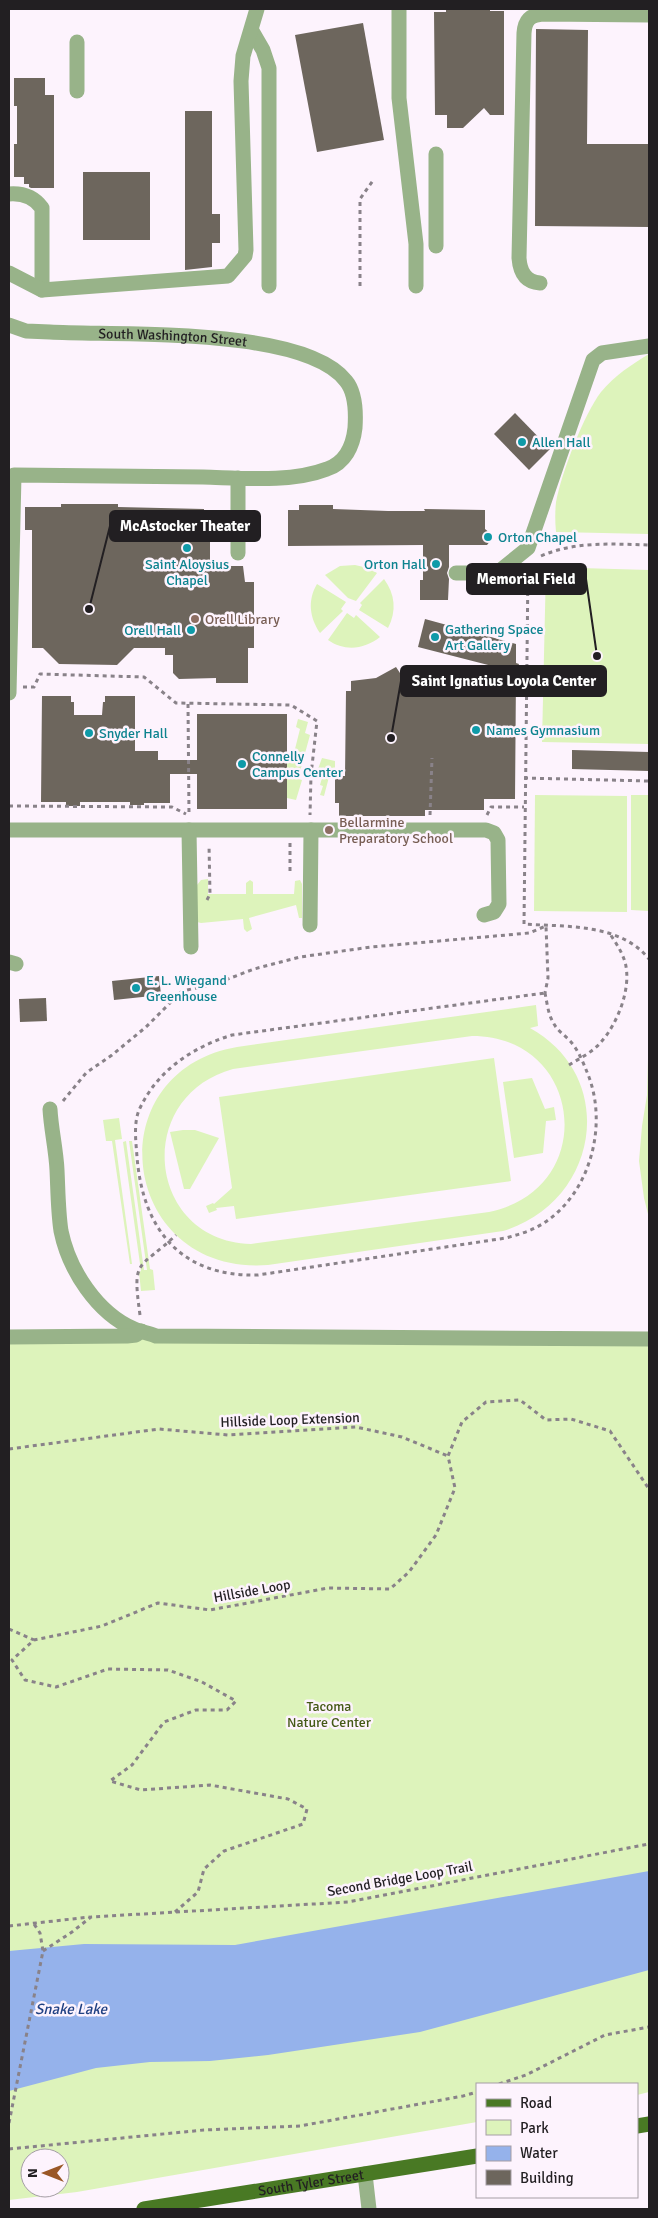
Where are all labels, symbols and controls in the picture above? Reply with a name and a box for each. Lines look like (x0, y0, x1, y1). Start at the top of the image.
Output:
street label: South Washington Street (98, 325, 248, 350)
place label: Allen Hall (532, 434, 591, 451)
marker: Allen Hall (516, 436, 528, 448)
callout: McAstocker Theater (110, 511, 260, 541)
text: McAstocker Theater (120, 517, 250, 535)
place label: Orton Chapel (498, 529, 577, 546)
marker: Orton Chapel (482, 531, 494, 543)
marker: Saint Aloysius Chapel (181, 542, 193, 554)
place label: Saint Aloysius Chapel (145, 556, 229, 589)
place label: Orton Hall (364, 556, 426, 573)
marker: Orton Hall (430, 558, 442, 570)
callout: Memorial Field (467, 564, 586, 594)
text: Memorial Field (477, 570, 575, 588)
place label: Orell Library (205, 611, 280, 628)
marker: Orell Library (189, 613, 201, 625)
place label: Gathering Space Art Gallery (445, 621, 544, 654)
place label: Orell Hall (124, 622, 181, 639)
marker: Orell Hall (185, 624, 197, 636)
marker: Gathering Space Art Gallery (429, 631, 441, 643)
callout: Saint Ignatius Loyola Center (401, 666, 606, 696)
text: Saint Ignatius Loyola Center (412, 672, 596, 690)
place label: Names Gymnasium (486, 722, 600, 739)
marker: Names Gymnasium (470, 724, 482, 736)
place label: Snyder Hall (99, 725, 168, 742)
marker: Snyder Hall (83, 727, 95, 739)
place label: Connelly Campus Center (252, 748, 344, 781)
marker: Connelly Campus Center (236, 758, 248, 770)
place label: Bellarmine Preparatory School (339, 814, 453, 847)
marker: Bellarmine Preparatory School (323, 824, 335, 836)
place label: E. L. Wiegand Greenhouse (146, 972, 227, 1005)
marker: E. L. Wiegand Greenhouse (130, 982, 142, 994)
street label: Hillside Loop Extension (220, 1409, 360, 1431)
street label: Hillside Loop (212, 1576, 292, 1606)
park label: Tacoma Nature Center (287, 1698, 372, 1731)
street label: Second Bridge Loop Trail (326, 1858, 474, 1900)
water label: Snake Lake (35, 2000, 109, 2018)
legend (476, 2083, 638, 2198)
text: Road (520, 2094, 552, 2112)
text: Park (520, 2119, 549, 2137)
text: Water (520, 2144, 558, 2162)
north arrow (20, 2148, 70, 2198)
street label: South Tyler Street (257, 2166, 365, 2199)
text: N (24, 2168, 41, 2178)
text: Building (520, 2169, 574, 2187)

